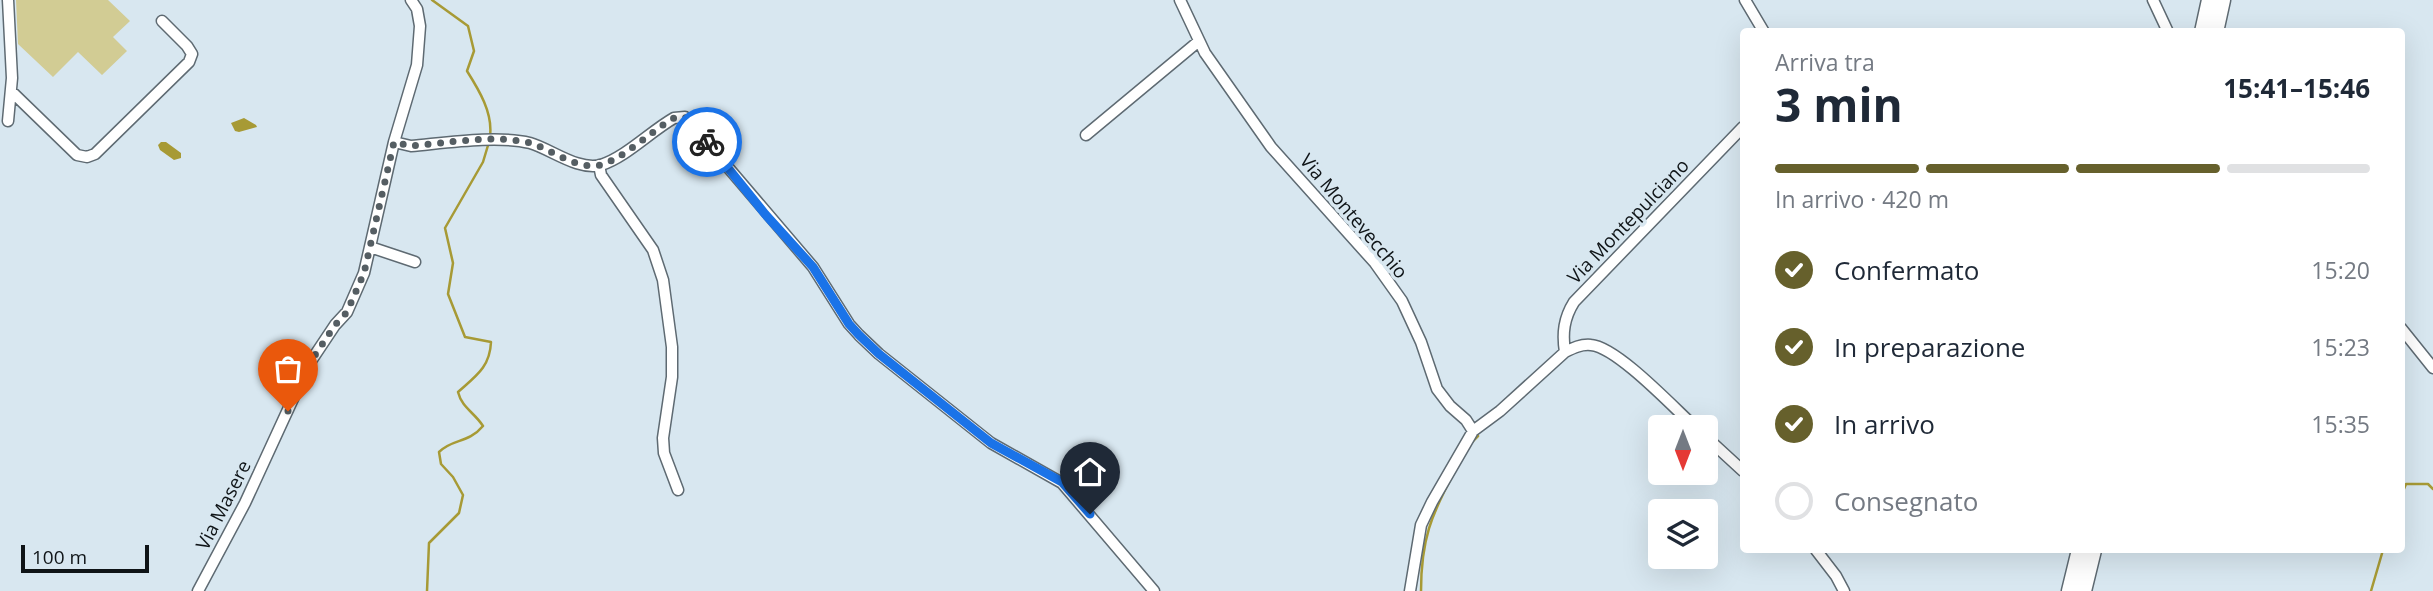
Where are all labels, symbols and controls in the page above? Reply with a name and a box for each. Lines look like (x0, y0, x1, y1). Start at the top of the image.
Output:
text: Arriva tra (1775, 46, 1875, 78)
text: 15:41–15:46 (2223, 70, 2370, 106)
text: 3 min (1775, 73, 1903, 135)
courier (672, 107, 742, 177)
icon: bike (688, 123, 726, 161)
street label: Via Montevecchio (1294, 148, 1414, 284)
street label: Via Montepulciano (1561, 153, 1695, 289)
text: In arrivo · 420 m (1775, 183, 1949, 215)
icon: check (1775, 251, 1813, 289)
text: Confermato (1834, 252, 1979, 288)
text: 15:20 (2311, 254, 2370, 286)
icon: check (1775, 328, 1813, 366)
text: In preparazione (1834, 329, 2025, 365)
text: 15:23 (2311, 331, 2370, 363)
pin (258, 339, 318, 411)
icon: bag (269, 350, 307, 388)
icon: check (1775, 405, 1813, 443)
text: In arrivo (1834, 406, 1935, 442)
text: 15:35 (2311, 408, 2370, 440)
north arrow (1648, 415, 1718, 485)
map controls (1648, 415, 1718, 569)
pin (1060, 442, 1120, 514)
icon: home (1071, 453, 1109, 491)
street label: Via Masere (189, 456, 257, 554)
text: Consegnato (1834, 483, 1978, 519)
button: layers (1648, 499, 1718, 569)
scale bar (21, 542, 149, 574)
text: 100 m (32, 544, 87, 570)

